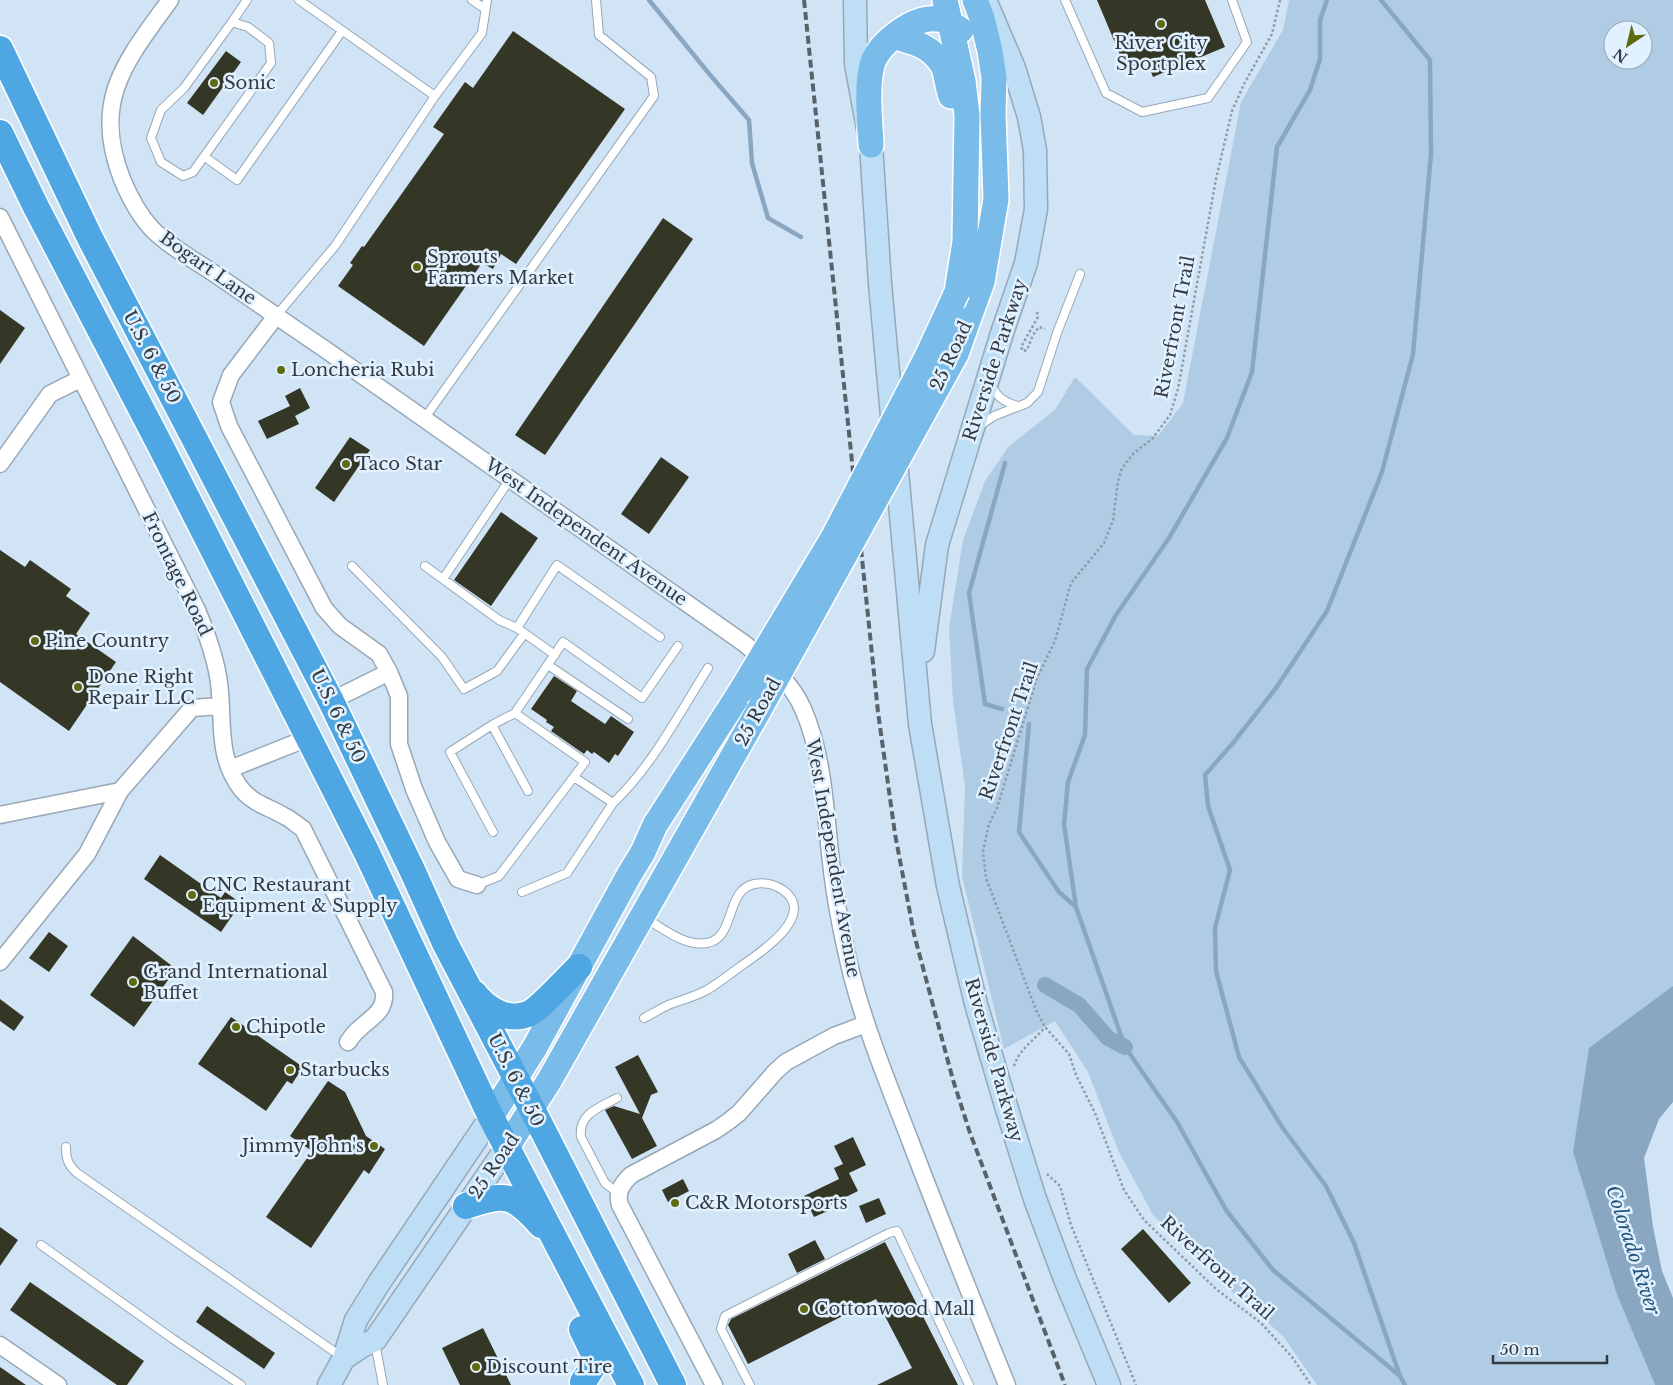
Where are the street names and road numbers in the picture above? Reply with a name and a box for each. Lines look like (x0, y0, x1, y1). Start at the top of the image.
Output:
street label: Bogart Lane (156, 227, 260, 309)
street label: Riverfront Trail (1150, 254, 1200, 400)
street label: Riverside Parkway (958, 275, 1032, 444)
street label: U.S. 6 & 50 (118, 307, 186, 407)
street label: 25 Road (925, 318, 977, 394)
street label: West Independent Avenue (480, 453, 691, 610)
street label: Frontage Road (137, 508, 217, 640)
street label: Riverfront Trail (975, 659, 1043, 803)
street label: U.S. 6 & 50 (306, 665, 370, 767)
street label: 25 Road (730, 674, 786, 750)
street label: West Independent Avenue (801, 736, 865, 979)
street label: Riverside Parkway (960, 975, 1028, 1145)
street label: U.S. 6 & 50 (483, 1030, 549, 1130)
street label: 25 Road (464, 1129, 524, 1203)
street label: Riverfront Trail (1156, 1211, 1278, 1325)

